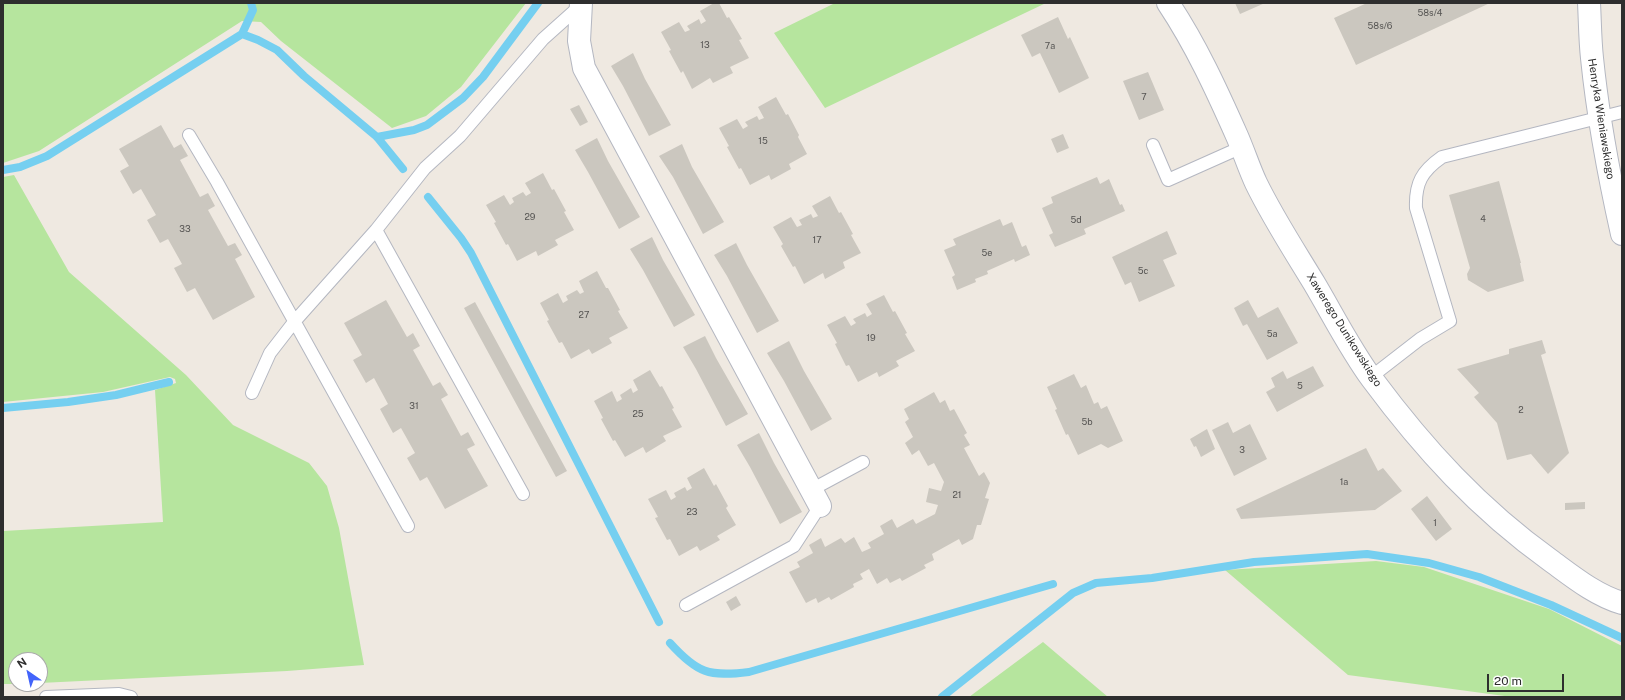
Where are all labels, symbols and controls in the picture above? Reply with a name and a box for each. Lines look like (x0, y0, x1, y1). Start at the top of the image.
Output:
house number: 58s/4 (1418, 8, 1442, 18)
house number: 58s/6 (1368, 21, 1392, 31)
house number: 13 (700, 40, 710, 50)
house number: 7a (1045, 41, 1055, 51)
street label: Henryka Wieniawskiego (1585, 57, 1617, 181)
house number: 7 (1141, 92, 1147, 102)
house number: 15 (758, 136, 768, 146)
house number: 29 (525, 212, 535, 222)
house number: 4 (1480, 214, 1486, 224)
house number: 5d (1070, 215, 1082, 225)
house number: 33 (179, 224, 191, 234)
house number: 17 (812, 235, 822, 245)
house number: 5e (982, 248, 992, 258)
house number: 5c (1138, 266, 1148, 276)
street label: Xawerego Dunikowskiego (1304, 271, 1384, 389)
house number: 27 (579, 310, 589, 320)
house number: 5a (1267, 329, 1277, 339)
house number: 19 (866, 333, 876, 343)
house number: 5 (1297, 381, 1303, 391)
house number: 31 (409, 401, 419, 411)
house number: 2 (1518, 405, 1524, 415)
house number: 25 (632, 409, 644, 419)
house number: 5b (1081, 417, 1093, 427)
house number: 3 (1239, 445, 1245, 455)
house number: 1a (1340, 477, 1348, 487)
house number: 21 (952, 490, 962, 500)
house number: 23 (686, 507, 698, 517)
house number: 1 (1433, 518, 1437, 528)
north arrow (8, 652, 48, 692)
text: N (15, 656, 29, 670)
scale bar (1489, 666, 1566, 692)
text: 20 m (1494, 674, 1522, 688)

